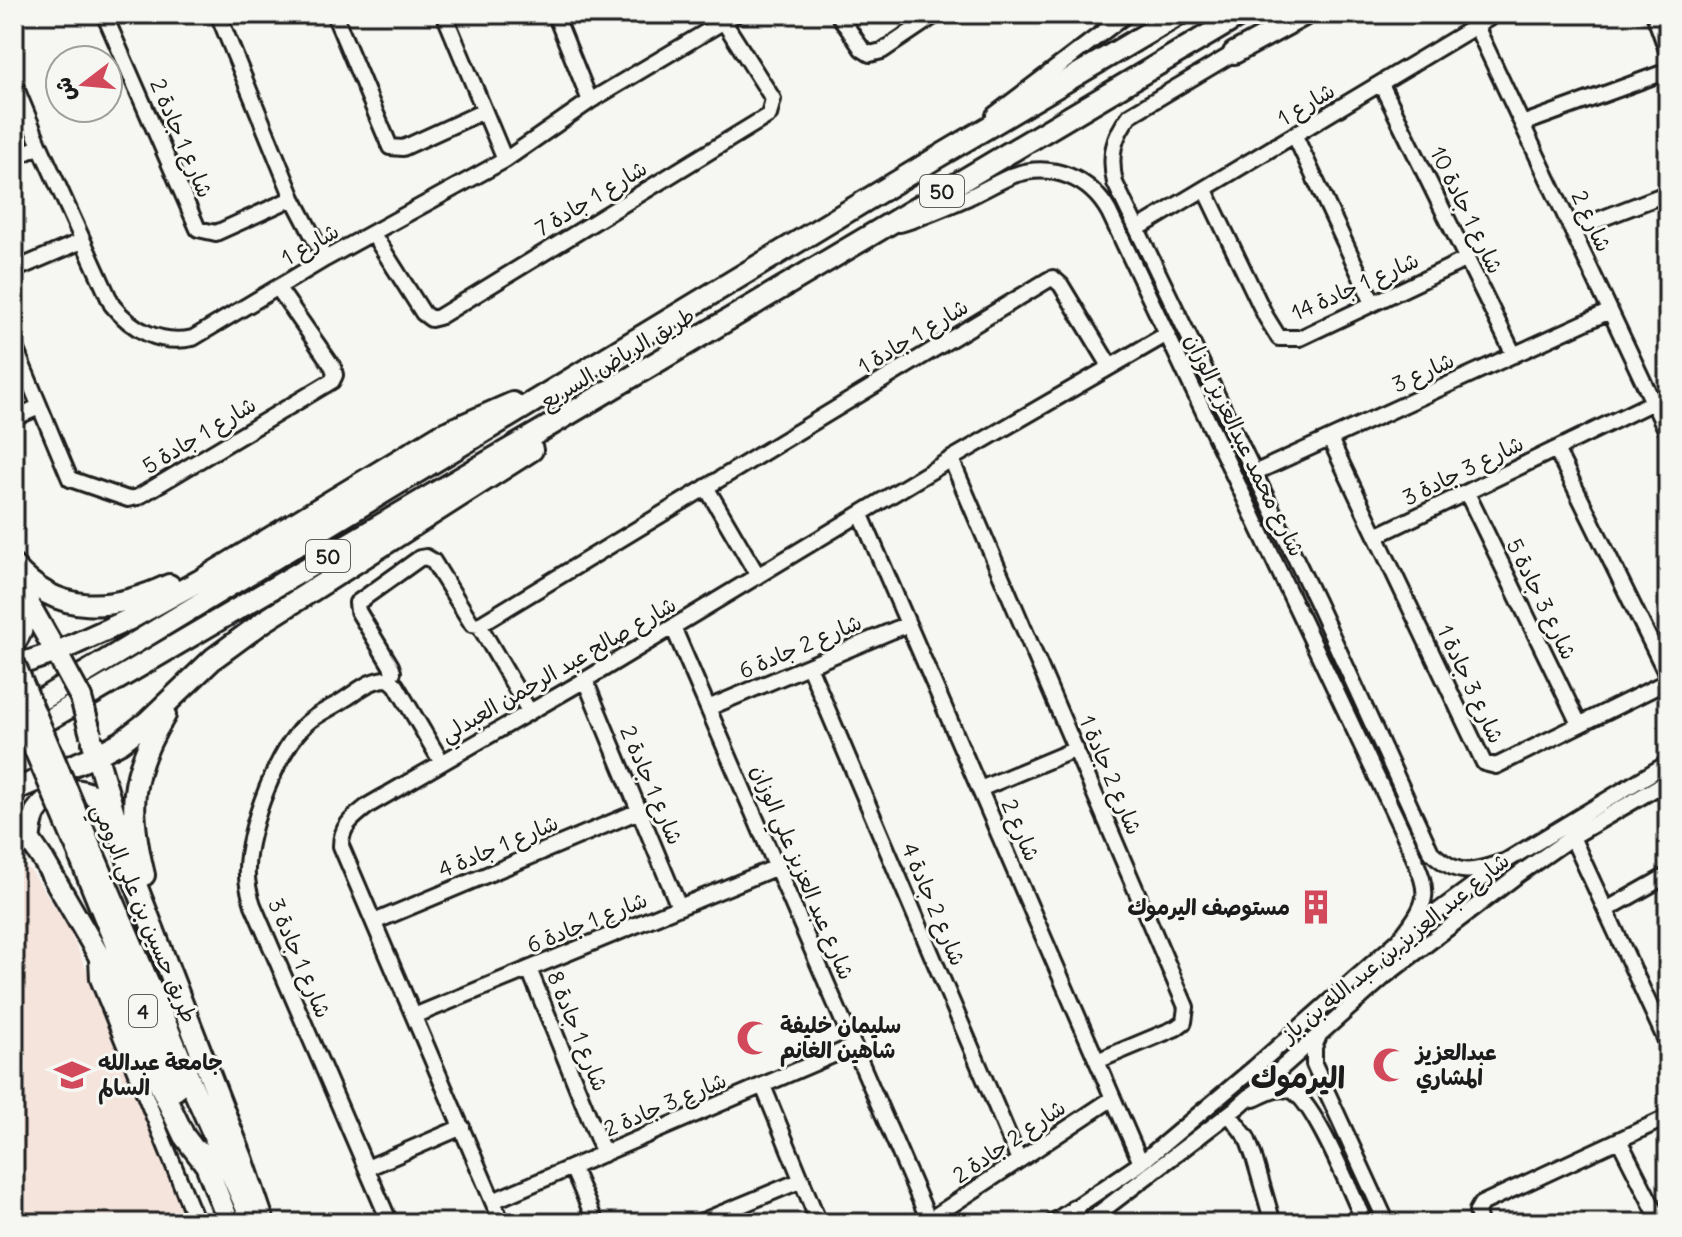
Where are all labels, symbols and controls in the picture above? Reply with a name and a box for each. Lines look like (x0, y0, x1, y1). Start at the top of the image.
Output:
north arrow (44, 44, 124, 124)
text: ش (48, 74, 82, 105)
street label: شارع 1 جادة 2 (142, 74, 220, 203)
street label: شارع 1 (1272, 76, 1341, 134)
street label: شارع 1 جادة 10 (1422, 142, 1510, 279)
street label: شارع 1 جادة 7 (530, 154, 653, 244)
road number: 50 (920, 175, 964, 207)
street label: شارع 2 (1564, 186, 1618, 257)
street label: شارع 1 (276, 216, 345, 273)
street label: شارع 1 جادة 14 (1287, 245, 1424, 328)
street label: شارع 1 جادة 1 (853, 292, 974, 382)
street label: طريق الرياض السريع (534, 301, 701, 417)
street label: شارع محمد عبدالعزيز الوزان (1177, 329, 1311, 562)
street label: شارع 3 (1387, 346, 1459, 400)
street label: شارع 1 جادة 5 (137, 390, 262, 482)
street label: شارع 3 جادة 3 (1398, 429, 1529, 513)
street label: شارع 3 جادة 5 (1499, 534, 1583, 665)
road number: 50 (306, 540, 350, 572)
street label: شارع صالح عبد الرحمن العبدلي (435, 590, 684, 753)
street label: شارع 2 جادة 6 (734, 608, 866, 686)
street label: شارع 3 جادة 1 (1430, 620, 1511, 748)
street label: شارع 2 جادة 1 (1071, 711, 1149, 840)
street label: شارع 1 جادة 2 (612, 721, 690, 850)
street label: شارع عبد العزيز علي الوزان (739, 760, 861, 986)
street label: شارع 2 (994, 795, 1047, 866)
street label: طريق حسين بن علي الرومي (81, 799, 204, 1029)
street label: شارع 1 جادة 4 (434, 808, 563, 886)
street label: شارع 2 جادة 4 (894, 838, 972, 971)
street label: شارع عبد العزيز بن عبد الله بن باز (1274, 846, 1516, 1051)
street label: شارع 1 جادة 6 (523, 885, 652, 961)
building icon: مستوصف اليرموك (1297, 888, 1335, 926)
place label: مستوصف اليرموك (1127, 893, 1290, 922)
street label: شارع 1 جادة 3 (260, 894, 338, 1023)
street label: شارع 1 جادة 8 (539, 967, 615, 1096)
road number: 4 (129, 995, 157, 1027)
place label: سليمان خليفة شاهين الغانم (780, 1011, 901, 1067)
mosque icon: سليمان خليفة شاهين الغانم (735, 1019, 773, 1057)
place label: عبدالعزيز المشاري (1414, 1038, 1497, 1094)
mosque icon: عبدالعزيز المشاري (1371, 1046, 1409, 1084)
place label: جامعة عبدالله السالم (98, 1048, 223, 1105)
school or university icon: جامعة عبدالله السالم (53, 1056, 91, 1094)
district label: اليرموك (1251, 1058, 1345, 1097)
street label: شارع 3 جادة 2 (599, 1066, 731, 1144)
street label: شارع 2 جادة 2 (947, 1093, 1072, 1191)

